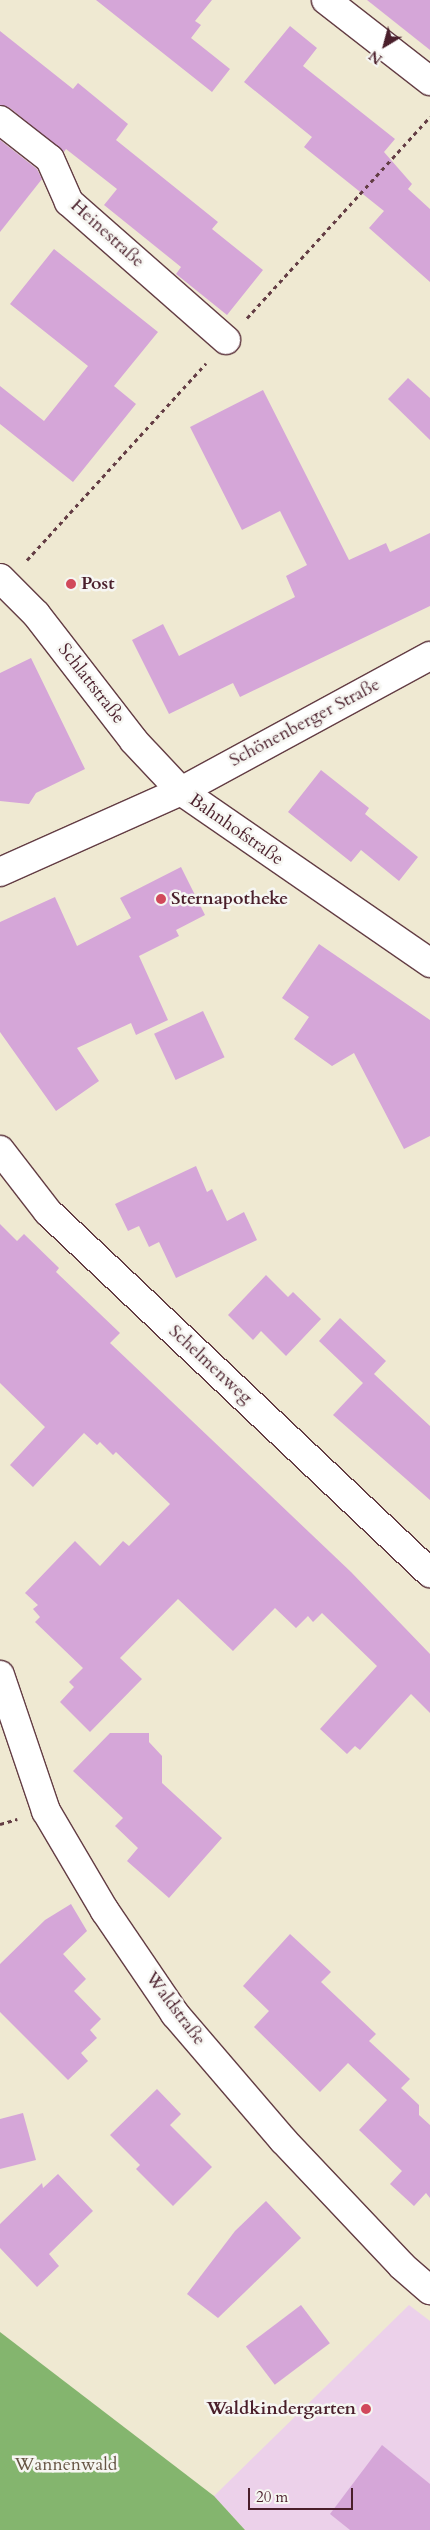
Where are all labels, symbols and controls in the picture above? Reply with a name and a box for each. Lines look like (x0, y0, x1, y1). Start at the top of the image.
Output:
north arrow (360, 20, 410, 70)
text: N (365, 46, 386, 69)
street label: Heinestraße (66, 195, 148, 273)
place label: Post (81, 573, 115, 595)
marker: Post (65, 578, 77, 590)
street label: Schlattstraße (53, 640, 129, 728)
street label: Schönenberger Straße (226, 674, 384, 772)
street label: Bahnhofstraße (185, 790, 287, 870)
place label: Sternapotheke (171, 888, 288, 910)
marker: Sternapotheke (155, 893, 167, 905)
street label: Schelmenweg (164, 1321, 256, 1409)
street label: Waldstraße (140, 1968, 210, 2050)
place label: Waldkindergarten (206, 2398, 356, 2420)
marker: Waldkindergarten (360, 2403, 372, 2415)
park label: Wannenwald (15, 2454, 117, 2476)
scale bar (250, 2478, 355, 2510)
text: 20 m (256, 2487, 288, 2507)

